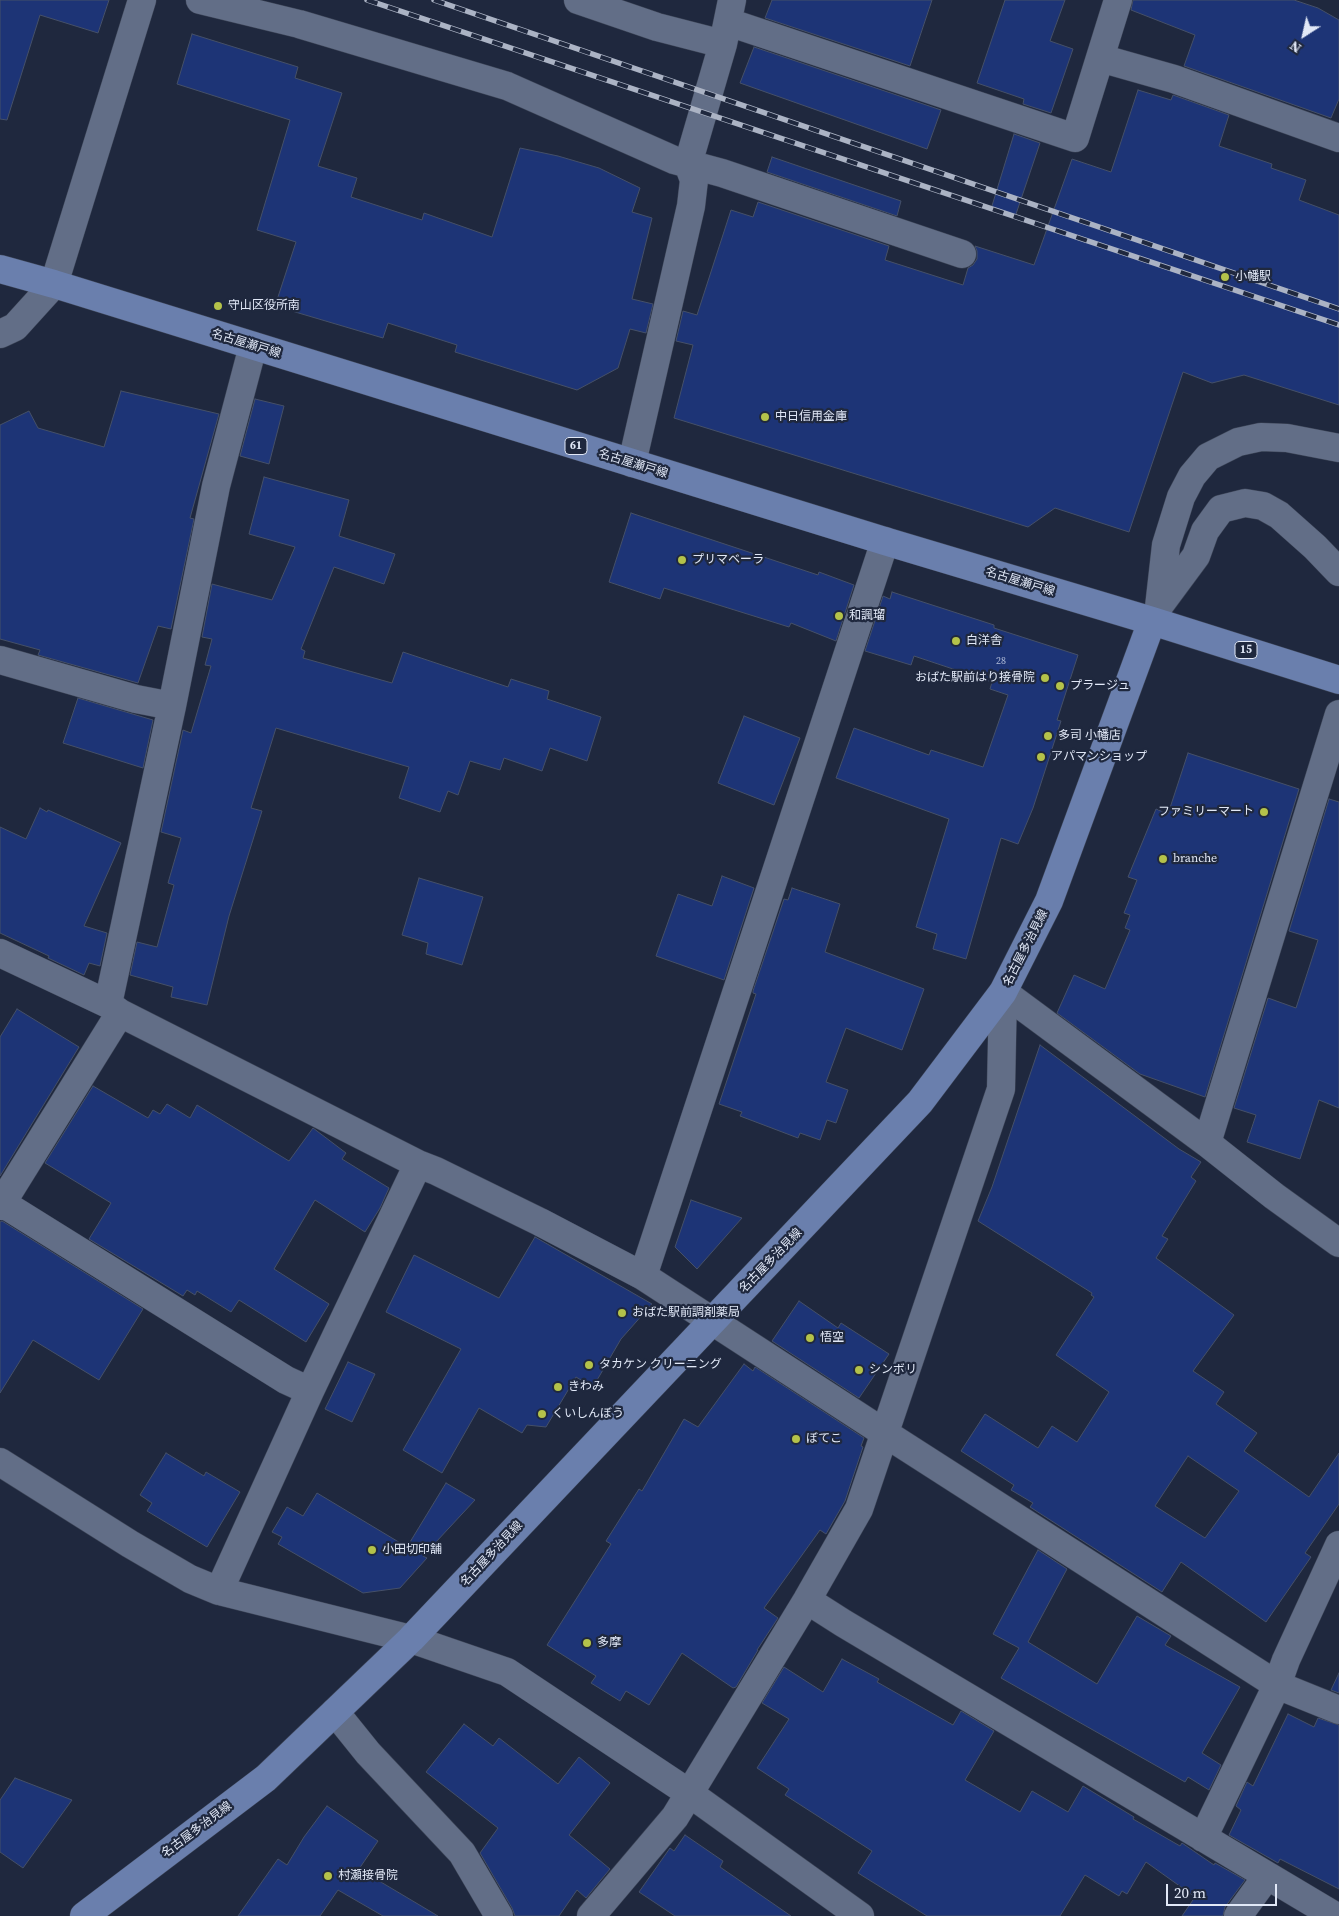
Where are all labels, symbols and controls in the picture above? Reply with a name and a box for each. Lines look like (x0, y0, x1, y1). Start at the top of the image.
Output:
north arrow (1279, 10, 1329, 60)
text: N (1285, 36, 1305, 58)
place label: 小幡駅 (1235, 270, 1271, 284)
marker: 小幡駅 (1219, 271, 1231, 283)
place label: 守山区役所南 (228, 299, 300, 313)
marker: 守山区役所南 (212, 300, 224, 312)
street label: 名古屋瀬戸線 (209, 327, 283, 361)
place label: 中日信用金庫 (775, 410, 847, 424)
marker: 中日信用金庫 (759, 411, 771, 423)
road number: 61 (565, 438, 587, 454)
street label: 名古屋瀬戸線 (596, 447, 670, 481)
place label: プリマベーラ (692, 553, 764, 567)
marker: プリマベーラ (676, 554, 688, 566)
street label: 名古屋瀬戸線 (983, 565, 1057, 599)
place label: 和諷瑠 (849, 609, 885, 623)
marker: 和諷瑠 (833, 610, 845, 622)
place label: 白洋舎 (966, 634, 1002, 648)
marker: 白洋舎 (950, 635, 962, 647)
road number: 15 (1235, 642, 1257, 658)
house number: 28 (996, 655, 1006, 667)
place label: おばた駅前はり接骨院 (915, 671, 1035, 685)
marker: おばた駅前はり接骨院 (1039, 672, 1051, 684)
place label: プラージュ (1070, 679, 1130, 693)
marker: プラージュ (1054, 680, 1066, 692)
place label: 多司 小幡店 (1058, 729, 1121, 743)
marker: 多司 小幡店 (1042, 730, 1054, 742)
place label: アパマンショップ (1051, 750, 1147, 764)
marker: アパマンショップ (1035, 751, 1047, 763)
place label: ファミリーマート (1158, 805, 1254, 819)
marker: ファミリーマート (1258, 806, 1270, 818)
place label: branche (1173, 852, 1217, 866)
marker: branche (1157, 853, 1169, 865)
street label: 名古屋多治見線 (1001, 907, 1051, 989)
street label: 名古屋多治見線 (737, 1226, 805, 1296)
place label: おばた駅前調剤薬局 (632, 1306, 740, 1320)
marker: おばた駅前調剤薬局 (616, 1307, 628, 1319)
place label: 悟空 (820, 1331, 844, 1345)
marker: 悟空 (804, 1332, 816, 1344)
place label: タカケン クリーニング (599, 1358, 722, 1372)
marker: タカケン クリーニング (583, 1359, 595, 1371)
place label: シンボリ (869, 1363, 917, 1377)
marker: シンボリ (853, 1364, 865, 1376)
place label: きわみ (568, 1380, 604, 1394)
marker: きわみ (552, 1381, 564, 1393)
place label: くいしんぼう (552, 1407, 624, 1421)
marker: くいしんぼう (536, 1408, 548, 1420)
place label: ぼてこ (806, 1432, 842, 1446)
marker: ぼてこ (790, 1433, 802, 1445)
street label: 名古屋多治見線 (458, 1518, 526, 1590)
place label: 小田切印舗 (382, 1543, 442, 1557)
marker: 小田切印舗 (366, 1544, 378, 1556)
place label: 多摩 (597, 1636, 621, 1650)
marker: 多摩 (581, 1637, 593, 1649)
street label: 名古屋多治見線 (159, 1799, 235, 1861)
place label: 村瀬接骨院 (338, 1869, 398, 1883)
marker: 村瀬接骨院 (322, 1870, 334, 1882)
scale bar (1169, 1874, 1280, 1906)
text: 20 m (1174, 1882, 1206, 1903)

